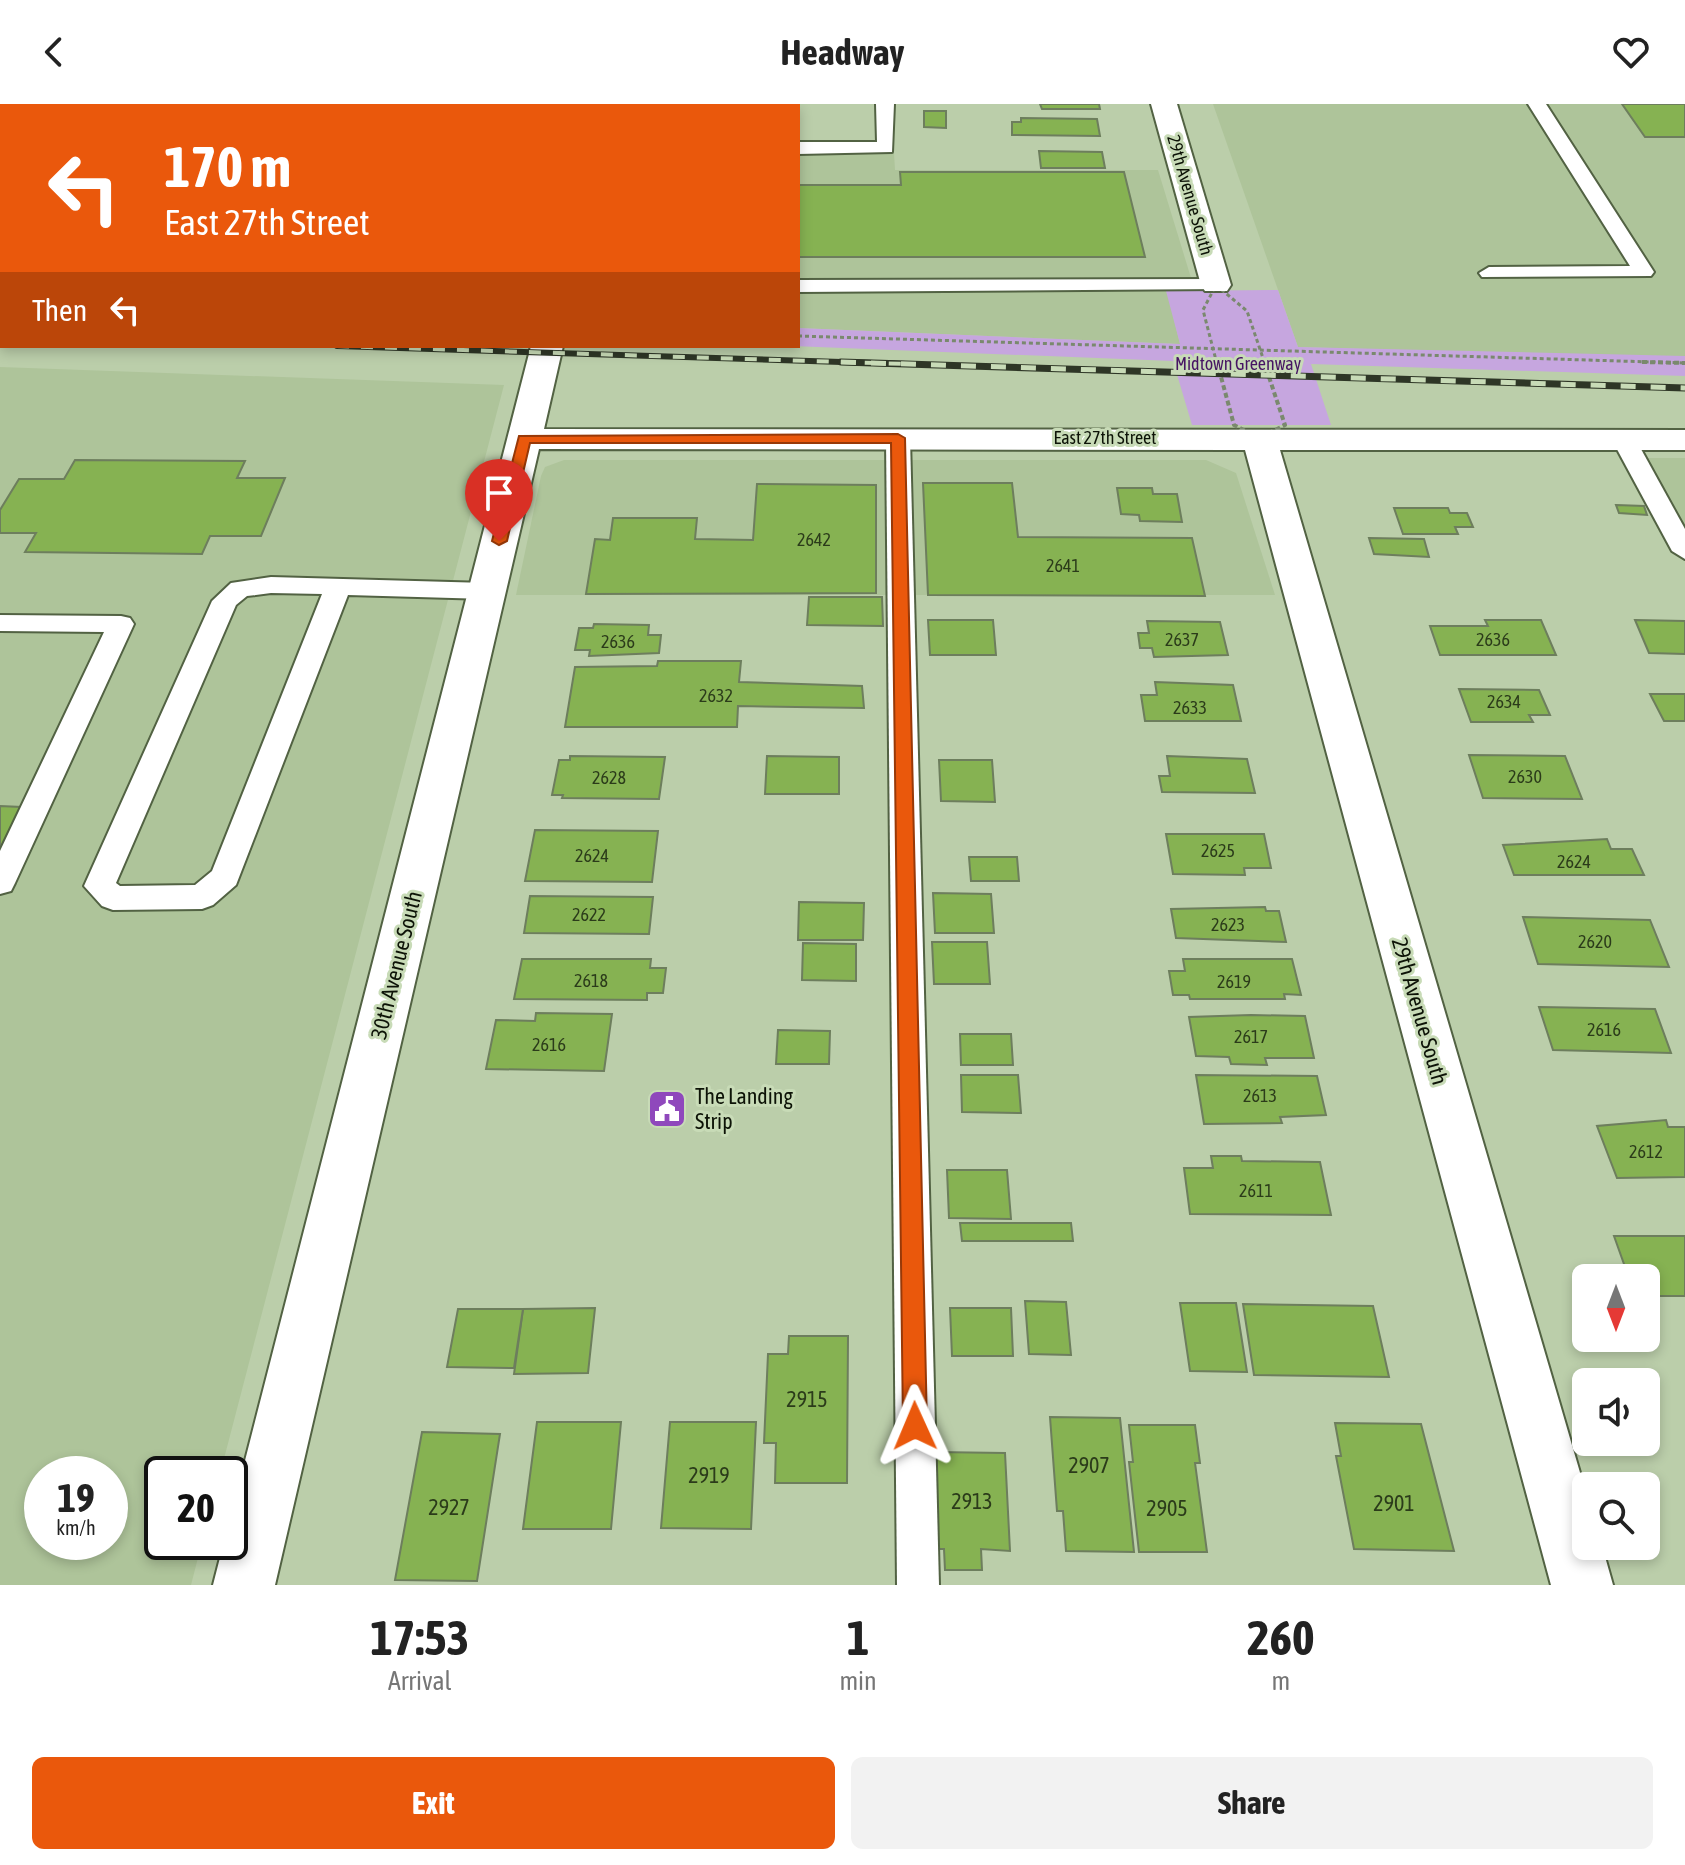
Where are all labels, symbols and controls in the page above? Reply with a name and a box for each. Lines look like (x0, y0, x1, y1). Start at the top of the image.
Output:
icon: back (32, 30, 76, 74)
icon: heart (1609, 30, 1653, 74)
text: Headway (781, 31, 904, 73)
street label: 29th Avenue South (1163, 132, 1218, 257)
text: 170 m (164, 135, 291, 199)
icon: left (32, 136, 136, 240)
text: East 27th Street (164, 201, 370, 243)
icon: left (103, 288, 147, 332)
text: Then (32, 293, 87, 327)
park label: Midtown Greenway (1175, 353, 1301, 374)
street label: East 27th Street (1054, 427, 1156, 448)
pin (465, 459, 533, 541)
icon: arrive (477, 471, 521, 515)
house number: 2642 (797, 529, 831, 550)
house number: 2641 (1046, 555, 1080, 576)
house number: 2637 (1165, 629, 1199, 650)
house number: 2636 (1476, 629, 1510, 650)
house number: 2636 (601, 631, 635, 652)
house number: 2632 (699, 685, 733, 706)
house number: 2634 (1487, 691, 1521, 712)
house number: 2633 (1173, 697, 1207, 718)
house number: 2630 (1508, 766, 1542, 787)
house number: 2628 (592, 767, 626, 788)
house number: 2625 (1201, 840, 1235, 861)
house number: 2624 (575, 845, 609, 866)
house number: 2624 (1557, 851, 1591, 872)
street label: 30th Avenue South (365, 888, 427, 1042)
house number: 2622 (572, 904, 606, 925)
house number: 2623 (1211, 914, 1245, 935)
house number: 2620 (1578, 931, 1612, 952)
street label: 29th Avenue South (1387, 934, 1453, 1088)
house number: 2618 (574, 970, 608, 991)
house number: 2619 (1217, 971, 1251, 992)
house number: 2616 (1587, 1019, 1621, 1040)
house number: 2617 (1234, 1026, 1268, 1047)
house number: 2616 (532, 1034, 566, 1055)
place label: The Landing Strip (695, 1083, 793, 1134)
house number: 2613 (1243, 1085, 1277, 1106)
public building icon: The Landing Strip (646, 1088, 688, 1130)
house number: 2612 (1629, 1141, 1663, 1162)
house number: 2611 (1239, 1180, 1273, 1201)
north arrow (1572, 1264, 1660, 1352)
map controls (1572, 1264, 1660, 1560)
button: sound (1572, 1368, 1660, 1456)
position arrow (873, 1384, 957, 1468)
house number: 2915 (786, 1386, 828, 1412)
house number: 2907 (1068, 1452, 1110, 1478)
speed limit sign: 20 (144, 1456, 248, 1560)
house number: 2919 (688, 1462, 730, 1488)
button: search (1572, 1472, 1660, 1560)
text: 19 (57, 1475, 95, 1520)
house number: 2913 (951, 1488, 993, 1514)
house number: 2901 (1373, 1490, 1415, 1516)
house number: 2927 (428, 1494, 470, 1520)
house number: 2905 (1146, 1495, 1188, 1521)
text: km/h (56, 1516, 96, 1539)
text: 17:53 (370, 1610, 469, 1665)
text: 1 (847, 1610, 869, 1665)
text: 260 (1247, 1610, 1315, 1665)
text: Arrival (388, 1666, 451, 1696)
text: min (839, 1666, 877, 1696)
text: m (1271, 1666, 1290, 1696)
button: Exit (32, 1757, 835, 1849)
button: Share (851, 1757, 1653, 1849)

